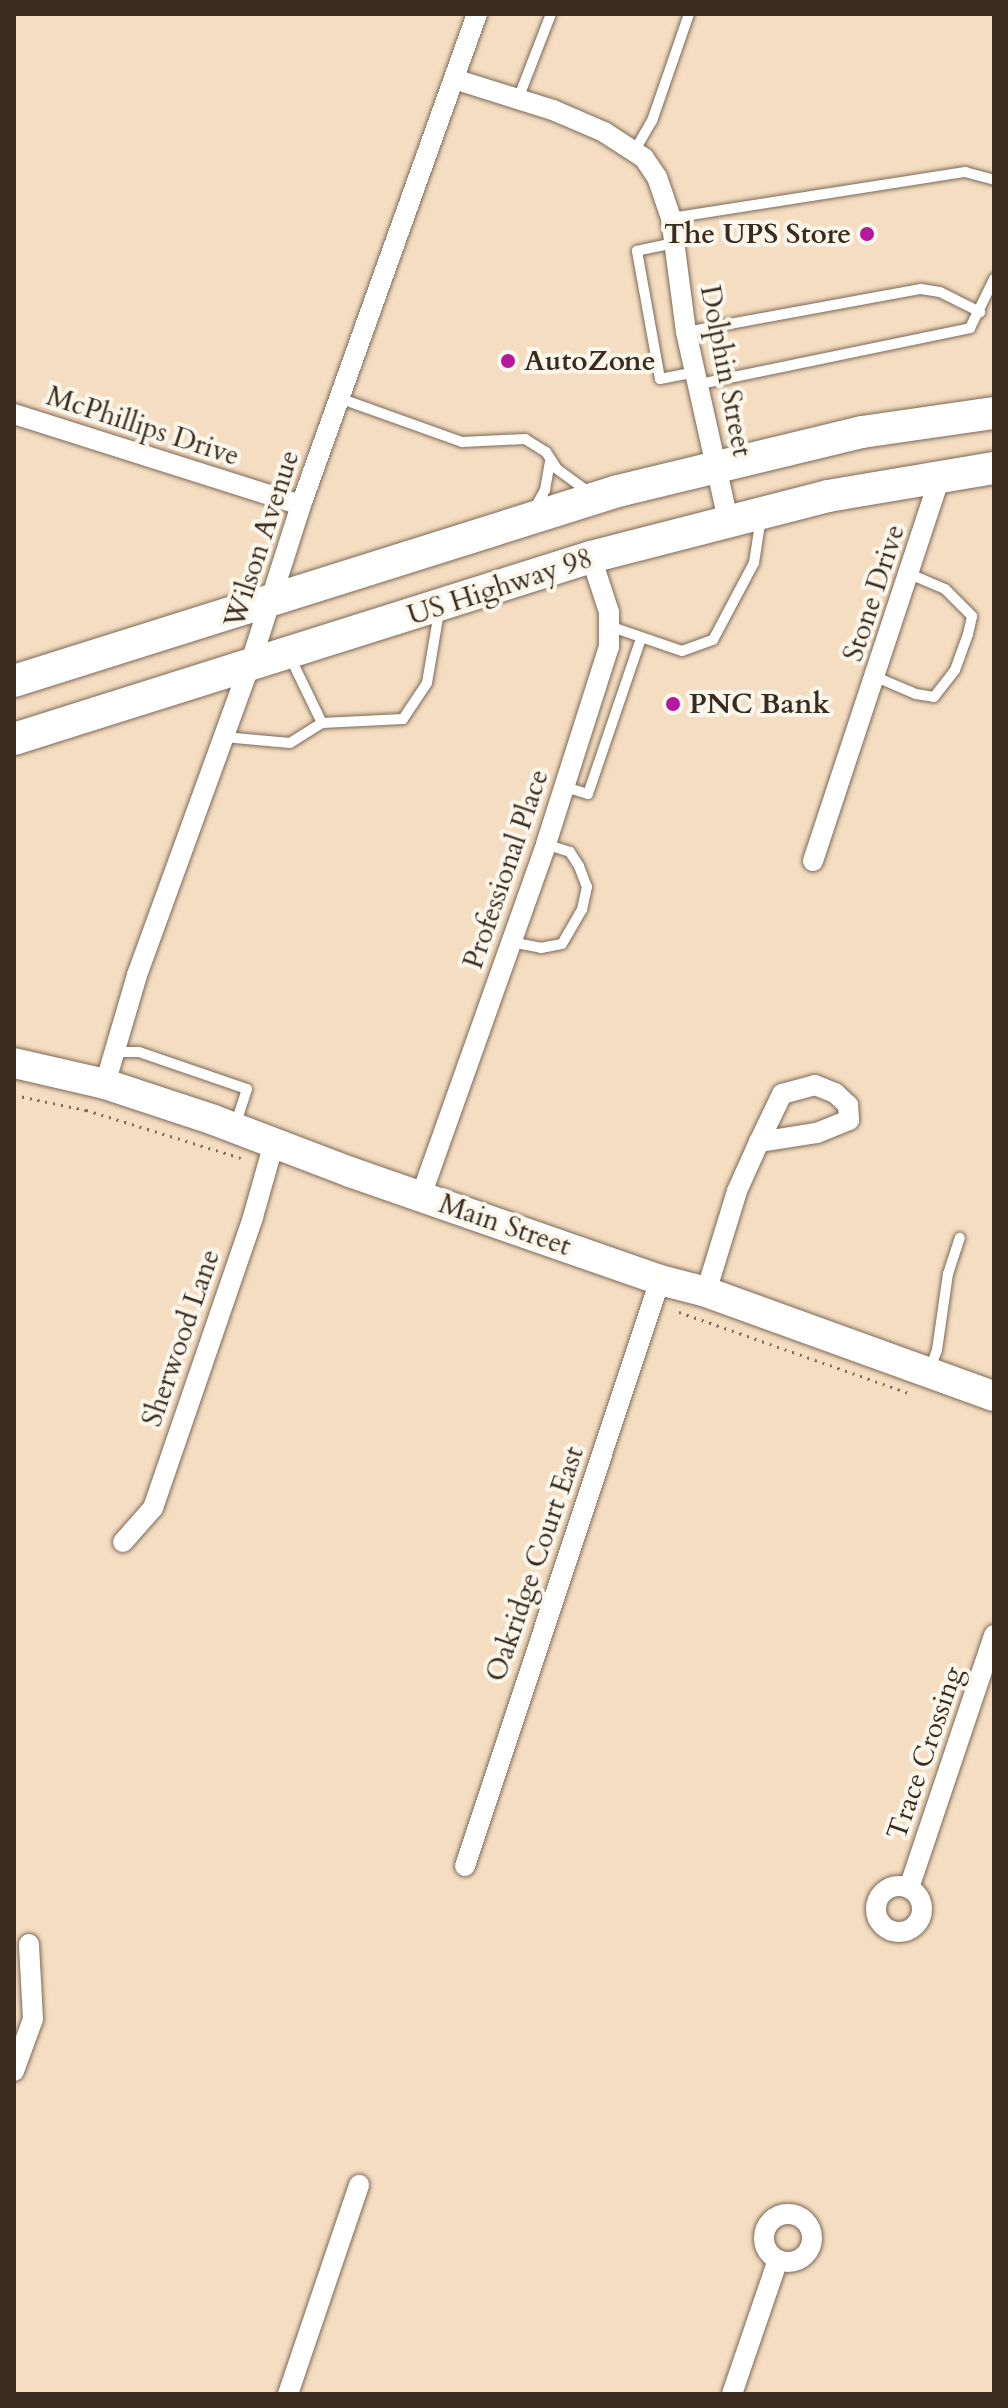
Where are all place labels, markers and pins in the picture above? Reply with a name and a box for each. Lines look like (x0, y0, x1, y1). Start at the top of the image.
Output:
place label: The UPS Store (664, 217, 851, 251)
marker: The UPS Store (858, 225, 876, 243)
place label: AutoZone (524, 344, 656, 378)
marker: AutoZone (499, 352, 517, 370)
place label: PNC Bank (689, 687, 830, 721)
marker: PNC Bank (664, 695, 682, 713)

